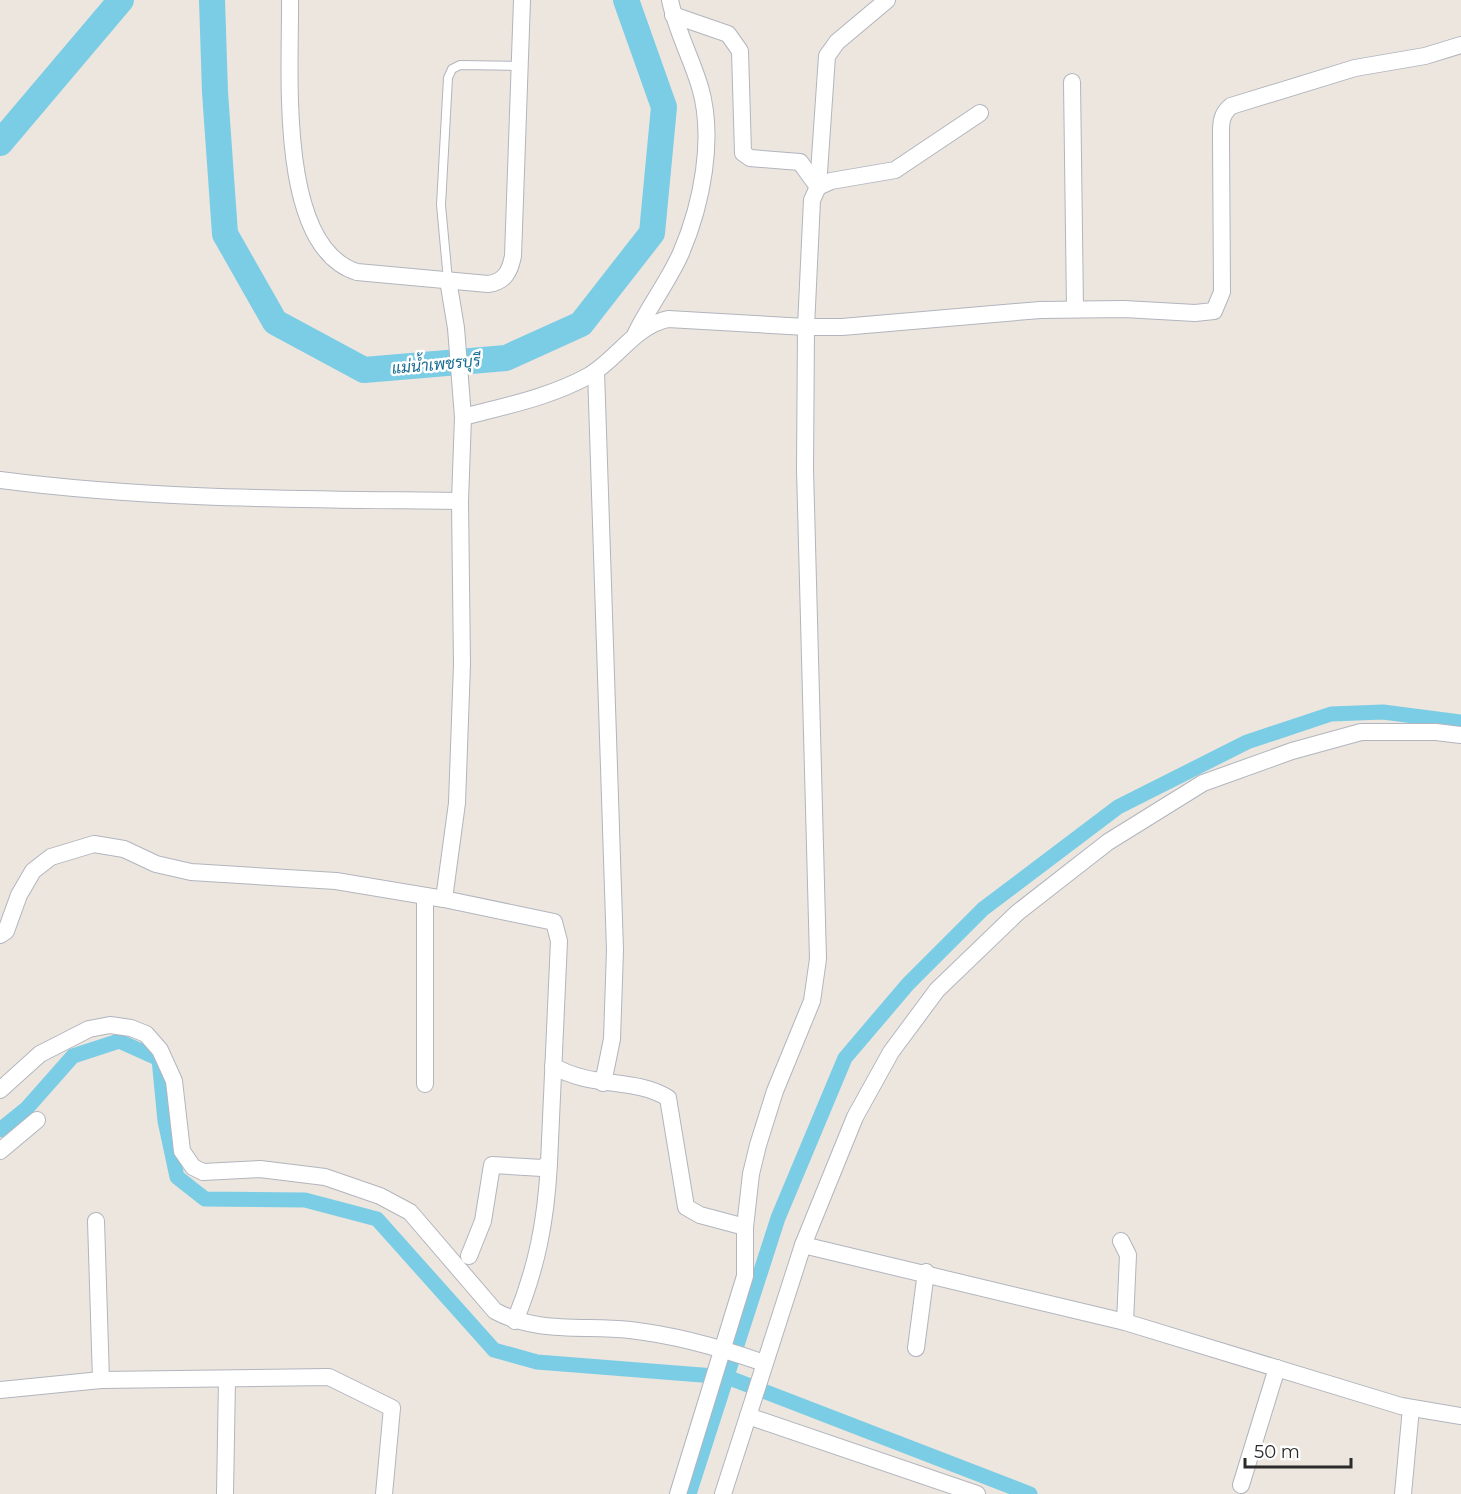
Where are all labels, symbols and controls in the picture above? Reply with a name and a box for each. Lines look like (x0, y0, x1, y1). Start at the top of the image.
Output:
water label: แม่น้ำเพชรบุรี (390, 346, 483, 380)
scale bar (1245, 1431, 1352, 1469)
text: 50 m (1254, 1441, 1300, 1463)

